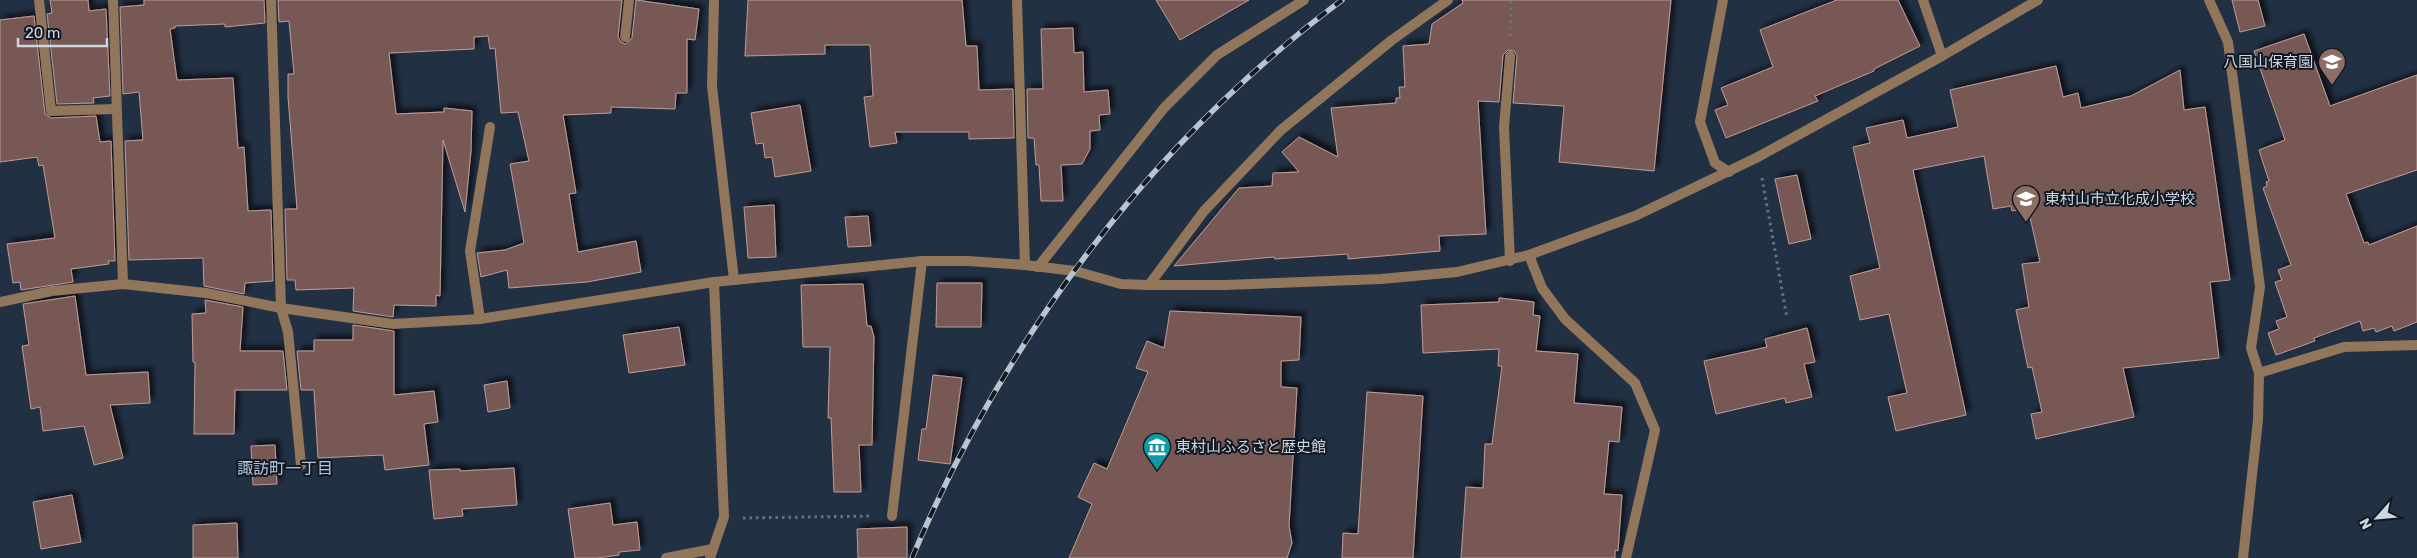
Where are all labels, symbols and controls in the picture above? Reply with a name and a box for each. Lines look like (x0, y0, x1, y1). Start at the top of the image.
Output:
scale bar (18, 15, 106, 47)
text: 20 m (25, 24, 60, 42)
school or university icon: 八国山保育園 (2317, 47, 2347, 86)
place label: 八国山保育園 (2223, 53, 2313, 71)
school or university icon: 東村山市立化成小学校 (2011, 184, 2041, 223)
place label: 東村山市立化成小学校 (2045, 190, 2195, 208)
museum icon: 東村山ふるさと歴史館 (1142, 432, 1172, 471)
place label: 東村山ふるさと歴史館 (1176, 438, 1326, 456)
district label: 諏訪町一丁目 (237, 459, 333, 478)
north arrow (2352, 493, 2402, 543)
text: N (2356, 515, 2376, 532)

